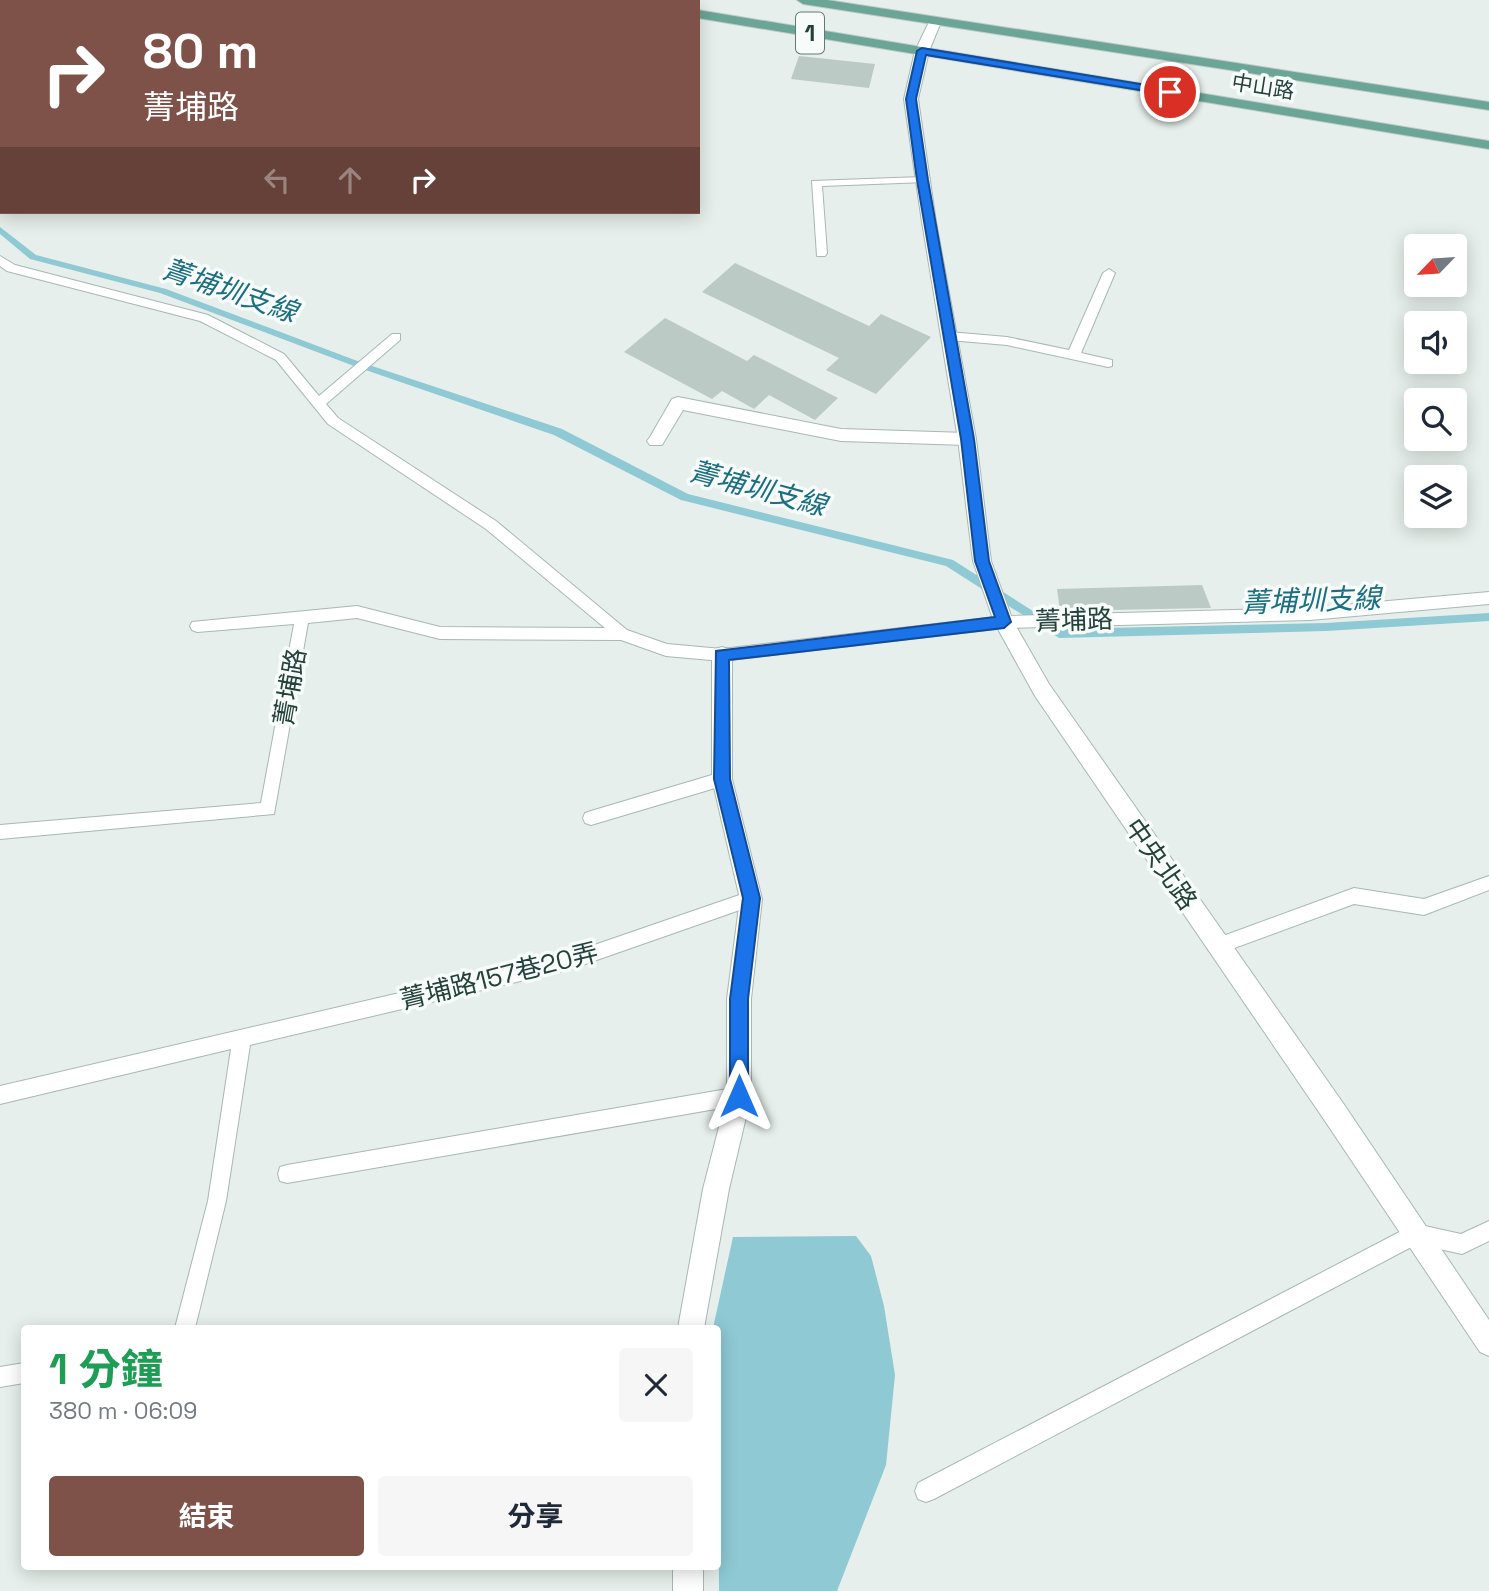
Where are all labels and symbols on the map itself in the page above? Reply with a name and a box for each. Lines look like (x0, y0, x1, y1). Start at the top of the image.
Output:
road number: 1 (796, 13, 824, 54)
pin (1140, 62, 1200, 122)
street label: 中山路 (1230, 68, 1296, 105)
north arrow (1404, 234, 1466, 298)
water label: 菁埔圳支線 (158, 250, 305, 331)
water label: 菁埔圳支線 (686, 452, 833, 524)
water label: 菁埔圳支線 (1240, 579, 1385, 620)
street label: 菁埔路 (1034, 602, 1114, 638)
street label: 菁埔路 (266, 646, 314, 728)
street label: 中央北路 (1117, 812, 1205, 916)
street label: 菁埔路157巷20弄 (396, 935, 602, 1017)
position arrow (702, 1059, 776, 1133)

